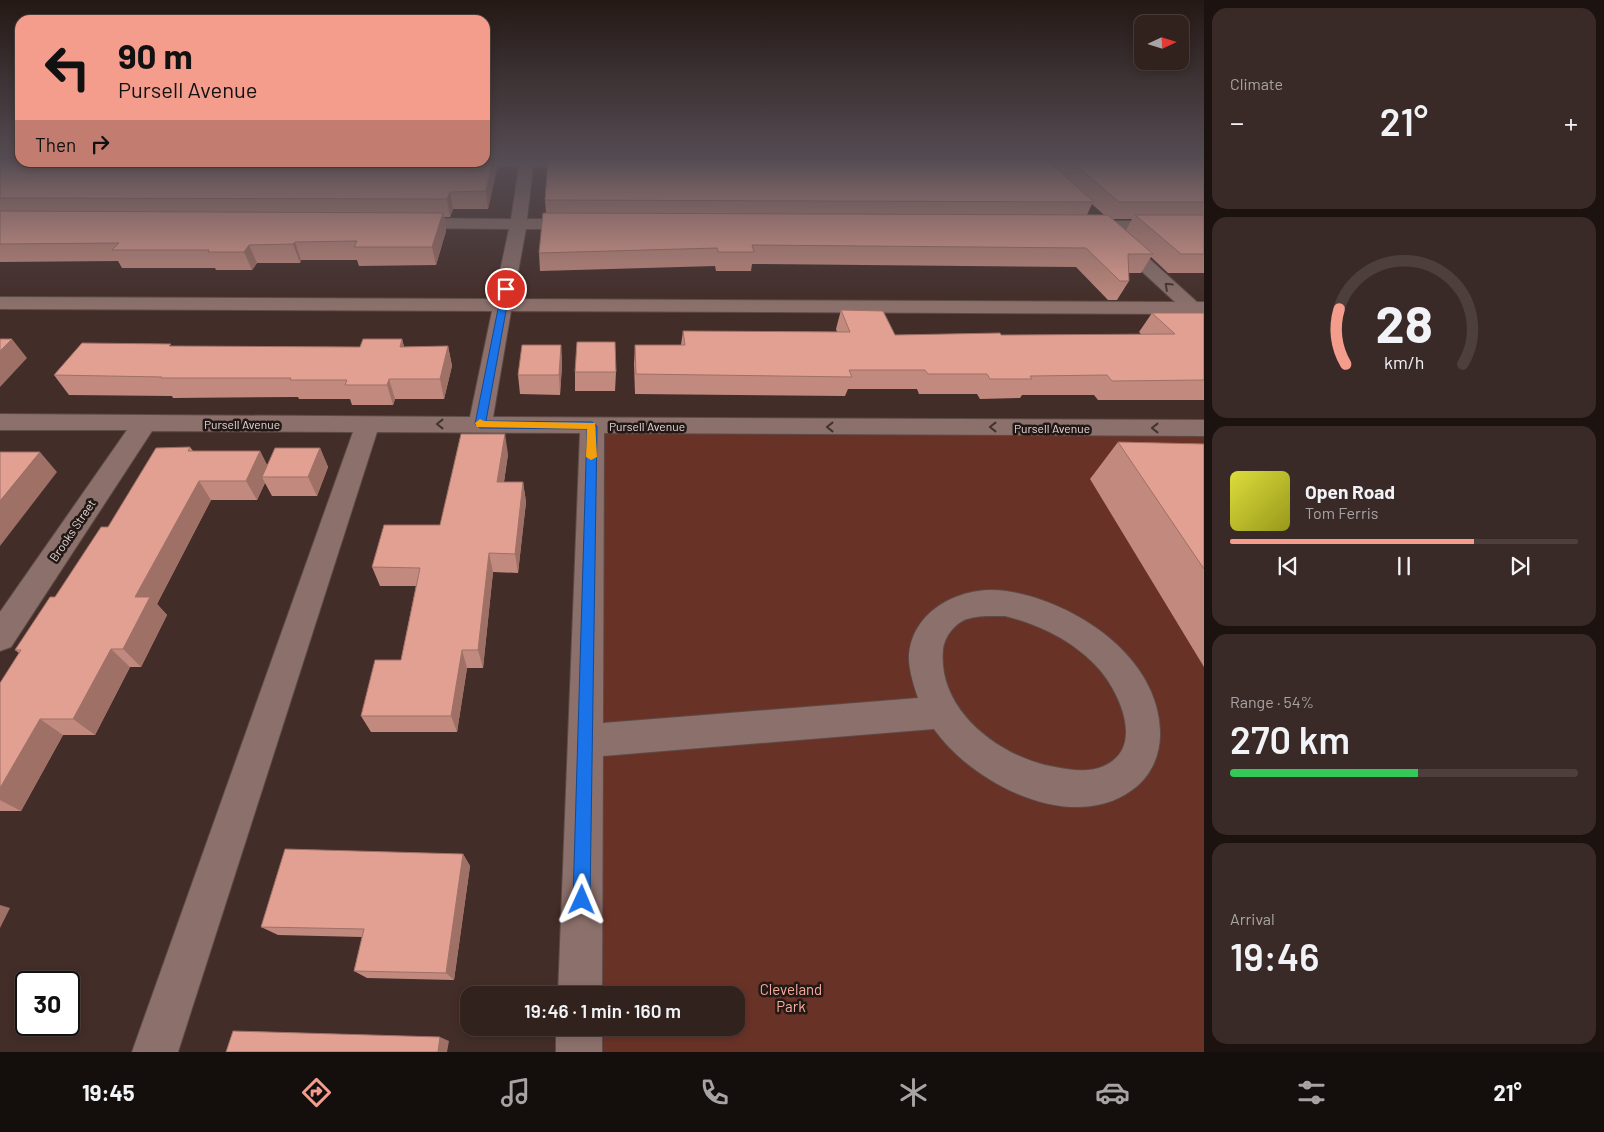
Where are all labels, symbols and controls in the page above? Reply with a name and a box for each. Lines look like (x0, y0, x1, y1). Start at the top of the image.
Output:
north arrow (1134, 15, 1189, 70)
map controls (1134, 15, 1189, 70)
text: 90 m (118, 34, 193, 76)
icon: left (35, 35, 100, 100)
text: Climate (1230, 74, 1283, 93)
text: Pursell Avenue (118, 76, 258, 102)
text: 21° (1380, 98, 1428, 144)
text: − (1230, 105, 1244, 139)
text: + (1564, 105, 1578, 139)
icon: right (86, 130, 114, 158)
text: Then (35, 133, 76, 156)
pin (485, 268, 527, 310)
icon: arrive (492, 275, 520, 303)
one-way arrow (1165, 283, 1174, 292)
text: 28 (1375, 291, 1433, 353)
text: km/h (1384, 351, 1424, 373)
street label: Pursell Avenue (204, 417, 280, 431)
one-way arrow (436, 419, 444, 429)
street label: Pursell Avenue (609, 419, 685, 433)
street label: Pursell Avenue (1014, 421, 1090, 435)
one-way arrow (826, 422, 834, 432)
one-way arrow (989, 422, 996, 432)
one-way arrow (1151, 423, 1159, 433)
text: Open Road (1305, 480, 1395, 503)
street label: Brooks Street (46, 496, 98, 564)
text: Tom Ferris (1305, 503, 1379, 522)
icon: previous (1274, 552, 1302, 580)
icon: pause (1390, 552, 1418, 580)
icon: next (1506, 552, 1534, 580)
text: Range · 54% (1230, 692, 1314, 711)
text: 270 km (1230, 716, 1350, 762)
position arrow (555, 873, 607, 925)
text: Arrival (1230, 909, 1275, 928)
text: 19:46 (1230, 933, 1319, 979)
speed limit sign: 30 (15, 971, 80, 1036)
park label: Cleveland Park (760, 980, 822, 1015)
text: 19:46 · 1 min · 160 m (524, 999, 681, 1022)
icon: directions (299, 1075, 334, 1110)
icon: music (498, 1075, 533, 1110)
icon: phone (697, 1075, 732, 1110)
icon: climate (896, 1075, 931, 1110)
icon: car (1095, 1075, 1130, 1110)
icon: filters (1294, 1075, 1329, 1110)
text: 19:45 (82, 1079, 135, 1105)
text: 21° (1494, 1079, 1522, 1105)

